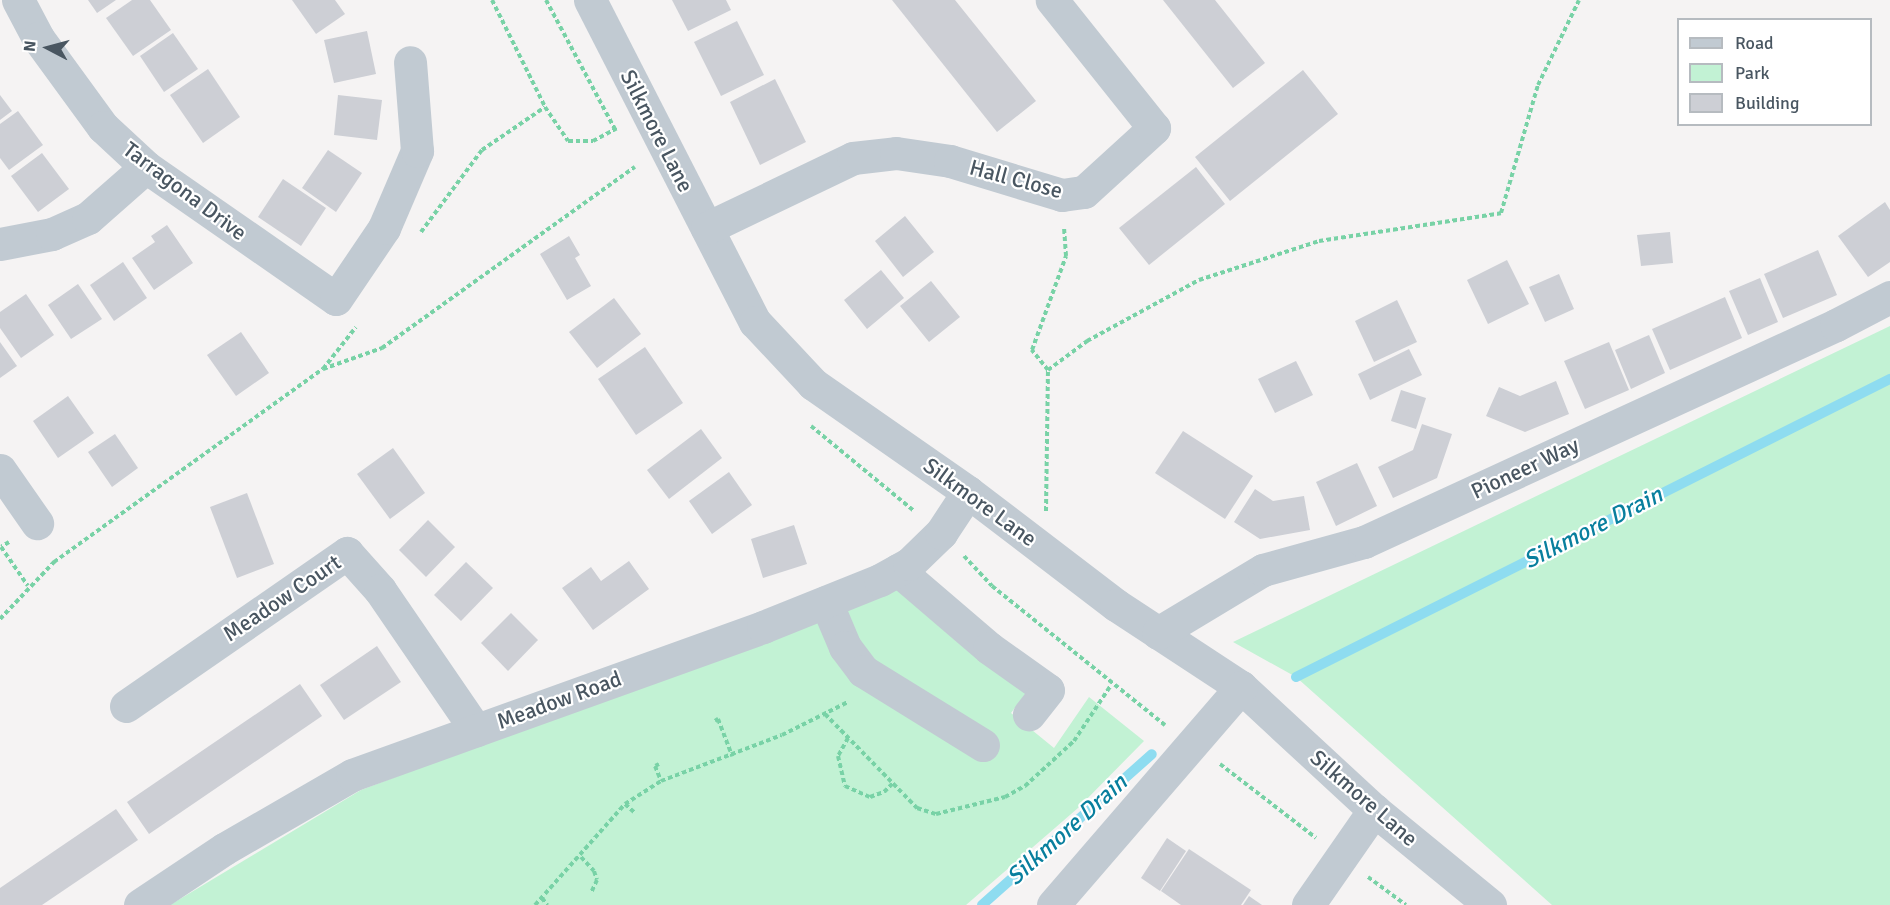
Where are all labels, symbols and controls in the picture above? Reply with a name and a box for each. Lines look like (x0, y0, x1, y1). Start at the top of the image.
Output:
north arrow (18, 18, 78, 78)
legend (1677, 18, 1872, 126)
text: Road (1735, 32, 1774, 54)
text: N (20, 40, 41, 53)
text: Park (1735, 62, 1770, 84)
street label: Silkmore Lane (615, 65, 699, 197)
text: Building (1735, 92, 1799, 114)
street label: Tarragona Drive (118, 136, 252, 246)
street label: Hall Close (967, 154, 1065, 204)
street label: Pioneer Way (1467, 432, 1583, 504)
street label: Silkmore Lane (918, 452, 1042, 552)
water label: Silkmore Drain (1519, 481, 1667, 575)
street label: Meadow Court (218, 549, 346, 647)
street label: Meadow Road (493, 665, 625, 735)
street label: Silkmore Lane (1305, 744, 1423, 852)
water label: Silkmore Drain (1001, 768, 1133, 892)

